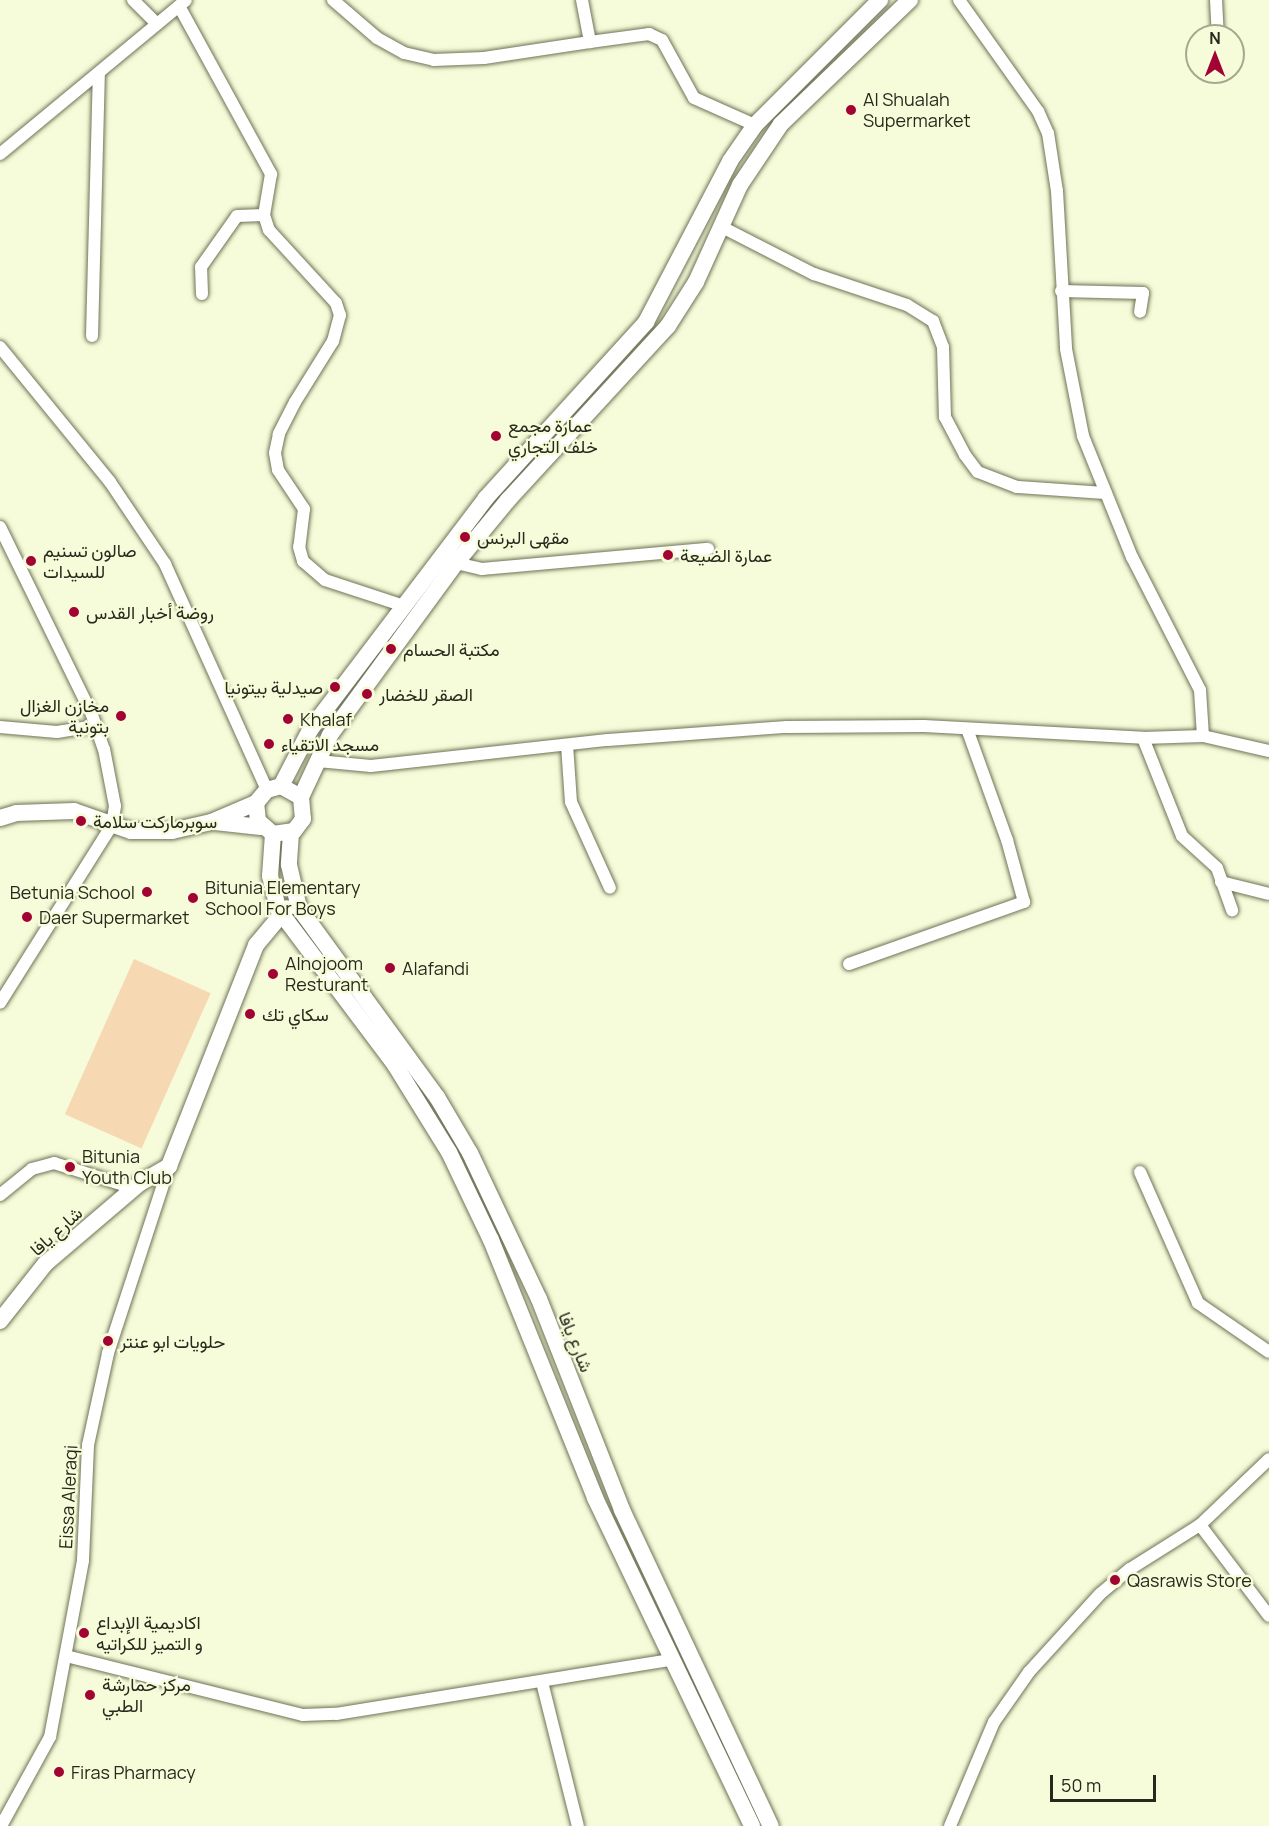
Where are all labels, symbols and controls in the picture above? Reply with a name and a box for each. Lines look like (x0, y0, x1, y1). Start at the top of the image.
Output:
north arrow (1185, 24, 1245, 84)
text: N (1209, 27, 1221, 49)
place label: Al Shualah Supermarket (863, 89, 971, 132)
marker: Al Shualah Supermarket (844, 103, 858, 117)
place label: عمارة مجمع خلف التجاري (508, 415, 598, 458)
marker: عمارة مجمع خلف التجاري (489, 429, 503, 443)
place label: مقهى البرنس (477, 526, 569, 548)
marker: مقهى البرنس (458, 530, 472, 544)
place label: صالون تسنيم للسيدات (43, 540, 136, 582)
place label: عمارة الضيعة (680, 544, 772, 566)
marker: عمارة الضيعة (661, 548, 675, 562)
marker: صالون تسنيم للسيدات (24, 554, 38, 568)
place label: روضة أخبار القدس (86, 601, 214, 623)
marker: روضة أخبار القدس (67, 605, 81, 619)
place label: مكتبة الحسام (403, 638, 500, 660)
marker: مكتبة الحسام (384, 642, 398, 656)
place label: صيدلية بيتونيا (225, 676, 323, 698)
marker: صيدلية بيتونيا (328, 680, 342, 694)
place label: الصقر للخضار (379, 683, 473, 705)
marker: الصقر للخضار (360, 687, 374, 701)
place label: مخازن الغزال بتونية (20, 695, 109, 738)
place label: Khalaf (300, 708, 352, 730)
marker: مخازن الغزال بتونية (114, 709, 128, 723)
marker: Khalaf (281, 712, 295, 726)
place label: مسجد الاتقياء (281, 733, 379, 755)
marker: مسجد الاتقياء (262, 737, 276, 751)
place label: سوبرماركت سلامة (93, 810, 217, 832)
marker: سوبرماركت سلامة (74, 814, 88, 828)
place label: Bitunia Elementary School For Boys (205, 877, 361, 920)
place label: Betunia School (10, 881, 135, 903)
marker: Betunia School (140, 885, 154, 899)
marker: Bitunia Elementary School For Boys (186, 891, 200, 905)
place label: Daer Supermarket (39, 906, 189, 928)
marker: Daer Supermarket (20, 910, 34, 924)
place label: Alnojoom Resturant (285, 953, 368, 996)
place label: Alafandi (402, 957, 469, 979)
marker: Alafandi (383, 961, 397, 975)
marker: Alnojoom Resturant (266, 967, 280, 981)
place label: سكاي تك (262, 1003, 329, 1025)
marker: سكاي تك (243, 1007, 257, 1021)
place label: Bitunia Youth Club (82, 1146, 172, 1188)
marker: Bitunia Youth Club (63, 1160, 77, 1174)
street label: شارع يافا (25, 1202, 87, 1260)
street label: شارع يافا (554, 1309, 598, 1375)
place label: حلويات ابو عنتر (120, 1330, 225, 1352)
marker: حلويات ابو عنتر (101, 1334, 115, 1348)
street label: Eissa Aleraqi (54, 1444, 82, 1550)
place label: Qasrawis Store (1127, 1569, 1252, 1591)
marker: Qasrawis Store (1108, 1573, 1122, 1587)
place label: اكاديمية الإبداع و التميز للكراتيه (96, 1612, 203, 1654)
marker: اكاديمية الإبداع و التميز للكراتيه (77, 1626, 91, 1640)
place label: مركز حمارشة الطبي (102, 1674, 191, 1716)
marker: مركز حمارشة الطبي (83, 1688, 97, 1702)
place label: Firas Pharmacy (71, 1761, 196, 1783)
scale bar (1053, 1763, 1160, 1801)
marker: Firas Pharmacy (52, 1765, 66, 1779)
text: 50 m (1061, 1773, 1101, 1797)

